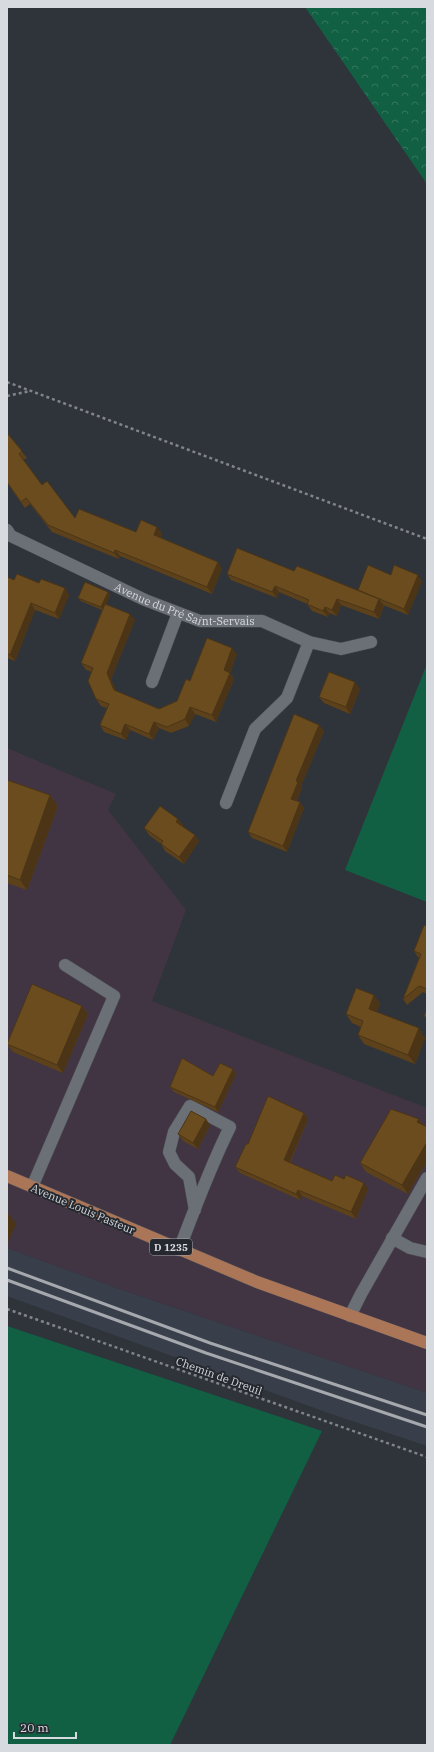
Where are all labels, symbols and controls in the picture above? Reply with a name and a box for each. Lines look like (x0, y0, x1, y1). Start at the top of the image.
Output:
street label: Avenue du Pré Saint-Servais (112, 580, 255, 628)
street label: Avenue Louis Pasteur (29, 1181, 137, 1237)
road number: D 1235 (150, 1239, 192, 1255)
street label: Chemin de Dreuil (174, 1354, 264, 1398)
scale bar (14, 1714, 76, 1740)
text: 20 m (20, 1720, 49, 1735)

